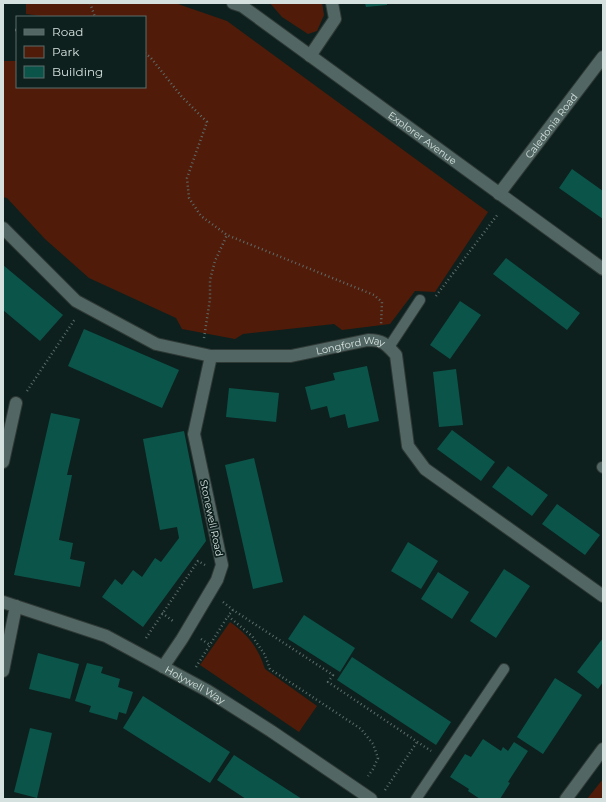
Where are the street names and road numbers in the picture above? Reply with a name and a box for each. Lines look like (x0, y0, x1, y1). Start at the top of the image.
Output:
street label: Caledonia Road (522, 90, 580, 161)
street label: Explorer Avenue (385, 109, 459, 167)
street label: Longford Way (315, 334, 388, 358)
street label: Stonewell Road (197, 479, 226, 558)
street label: Holywell Way (163, 663, 228, 707)

